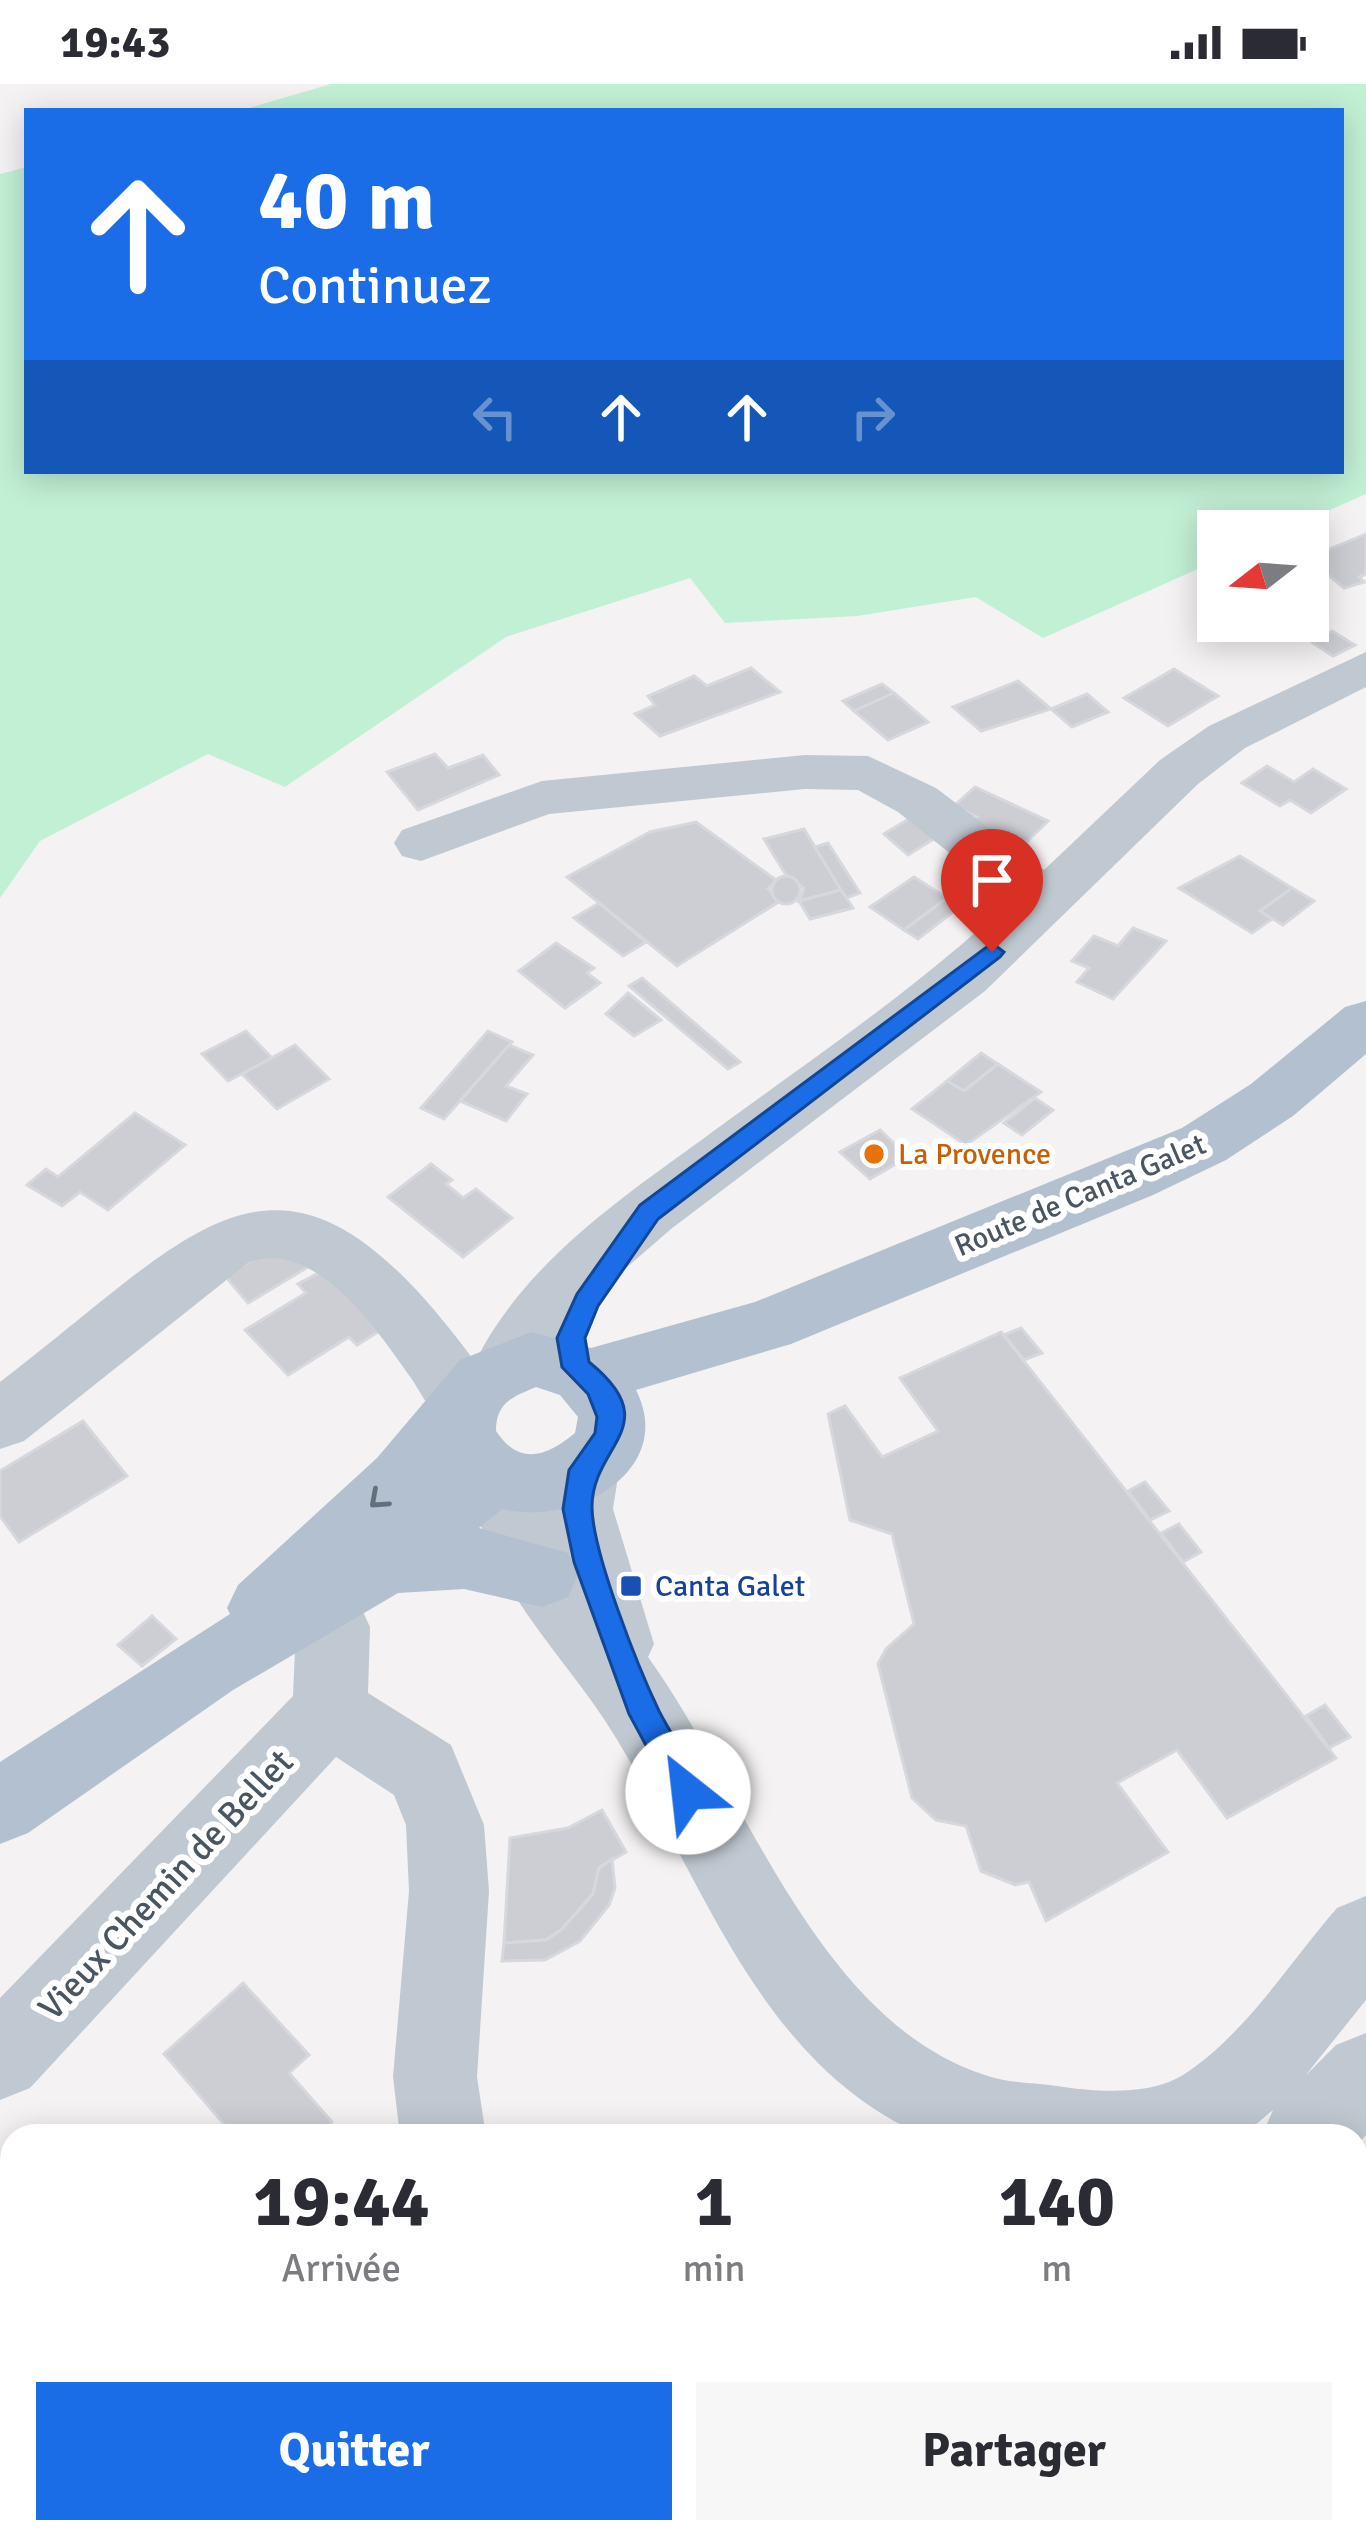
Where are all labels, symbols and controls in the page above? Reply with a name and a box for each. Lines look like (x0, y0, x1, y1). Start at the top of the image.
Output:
text: 19:43 (60, 15, 170, 70)
text: 40 m (258, 149, 435, 253)
icon: ahead (60, 156, 216, 312)
text: Continuez (258, 252, 492, 319)
icon: left (462, 384, 528, 450)
icon: ahead (588, 384, 654, 450)
icon: ahead (714, 384, 780, 450)
icon: right (840, 384, 906, 450)
north arrow (1197, 510, 1329, 642)
map controls (1197, 510, 1329, 642)
pin (941, 829, 1043, 952)
icon: arrive (959, 847, 1025, 913)
street label: Route de Canta Galet (949, 1126, 1211, 1265)
place label: La Provence (898, 1136, 1051, 1173)
marker: La Provence (861, 1141, 887, 1167)
one-way arrow (370, 1486, 392, 1507)
place label: Canta Galet (655, 1568, 805, 1605)
marker: Canta Galet (618, 1573, 644, 1599)
position arrow (625, 1729, 751, 1855)
street label: Vieux Chemin de Bellet (29, 1740, 303, 2030)
text: 19:44 (253, 2157, 430, 2246)
text: 1 (695, 2157, 733, 2246)
text: 140 (998, 2157, 1115, 2246)
text: Arrivée (281, 2244, 401, 2292)
text: min (683, 2244, 746, 2292)
text: m (1041, 2244, 1072, 2292)
button: Quitter (36, 2382, 672, 2520)
button: Partager (696, 2382, 1332, 2520)

